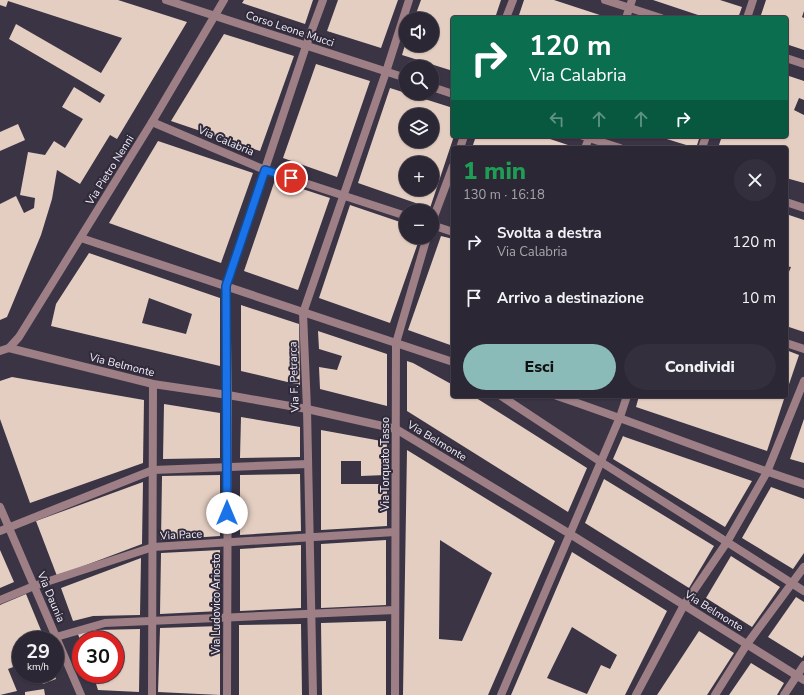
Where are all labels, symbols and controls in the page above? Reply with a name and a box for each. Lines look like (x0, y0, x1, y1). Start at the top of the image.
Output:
street label: Corso Leone Mucci (244, 8, 336, 50)
map controls (399, 12, 439, 244)
button: sound (399, 12, 439, 52)
text: 120 m (529, 27, 612, 65)
icon: right (463, 32, 515, 84)
button: search (399, 60, 439, 100)
text: Via Calabria (529, 63, 627, 87)
button: layers (399, 108, 439, 148)
icon: left (546, 108, 568, 130)
icon: ahead (588, 108, 610, 130)
icon: ahead (630, 108, 652, 130)
icon: right (672, 108, 694, 130)
street label: Via Calabria (195, 122, 257, 160)
street label: Via Pietro Nenni (82, 132, 138, 209)
text: 1 min (463, 155, 526, 187)
button: + (399, 156, 439, 196)
button: close (734, 159, 776, 201)
pin (274, 161, 308, 195)
icon: arrive (280, 167, 302, 189)
text: 130 m · 16:18 (463, 186, 545, 204)
button: − (399, 204, 439, 244)
text: Svolta a destra (497, 223, 602, 243)
icon: right (463, 231, 485, 253)
text: 120 m (732, 232, 776, 252)
text: Via Calabria (497, 243, 568, 261)
icon: arrive (463, 287, 485, 309)
text: Arrivo a destinazione (497, 288, 644, 308)
text: 10 m (741, 288, 776, 308)
street label: Via F. Petrarca (285, 341, 303, 414)
button: Esci (463, 344, 616, 390)
button: Condividi (624, 344, 776, 390)
street label: Via Belmonte (87, 349, 156, 380)
street label: Via Torquato Tasso (378, 417, 393, 512)
street label: Via Belmonte (404, 417, 470, 465)
position arrow (206, 492, 248, 534)
street label: Via Pace (159, 526, 203, 544)
street label: Via Ludovico Ariosto (209, 553, 224, 656)
street label: Via Daunia (33, 568, 68, 625)
street label: Via Belmonte (681, 586, 746, 635)
speed limit sign: 30 (72, 631, 124, 683)
text: 29 (26, 638, 50, 665)
text: km/h (27, 660, 49, 674)

